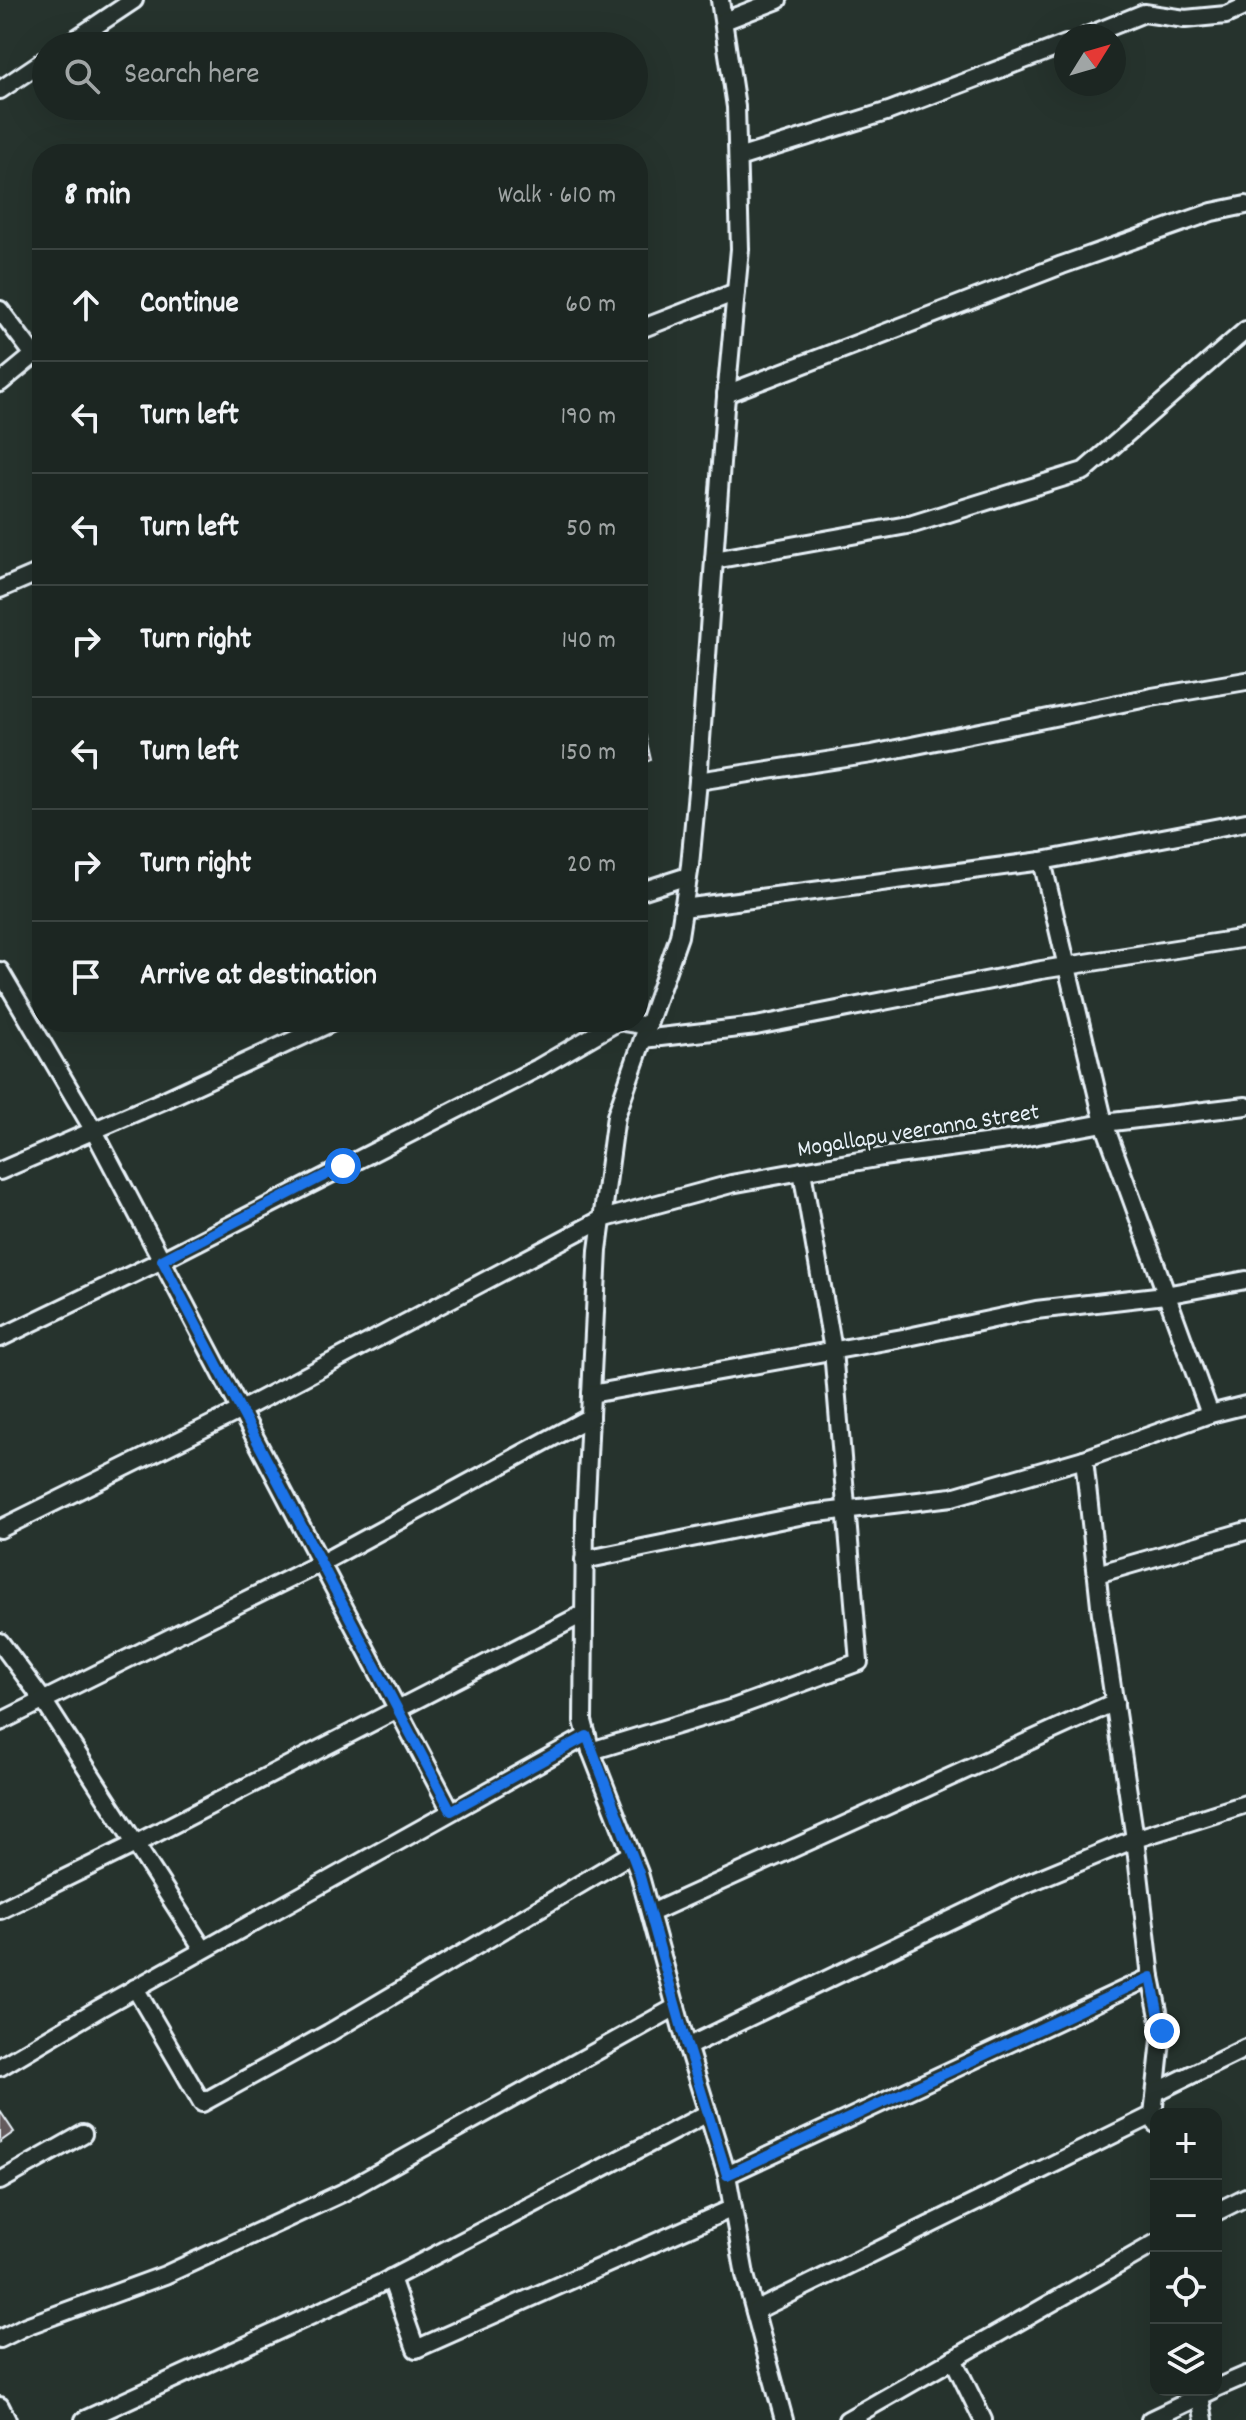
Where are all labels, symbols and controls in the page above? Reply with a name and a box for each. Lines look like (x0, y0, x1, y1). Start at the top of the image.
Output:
north arrow (1054, 24, 1126, 96)
search box (32, 32, 648, 120)
icon: search (60, 54, 104, 98)
text: Search here (124, 55, 260, 98)
text: 8 min (64, 172, 131, 221)
text: Walk · 610 m (498, 178, 616, 215)
icon: ahead (64, 283, 108, 327)
text: Continue (140, 284, 239, 327)
text: 60 m (565, 287, 616, 324)
icon: left (64, 395, 108, 439)
text: Turn left (140, 396, 239, 439)
text: 190 m (560, 399, 616, 436)
icon: left (64, 507, 108, 551)
text: Turn left (140, 508, 239, 551)
text: 50 m (566, 511, 616, 548)
icon: right (64, 619, 108, 663)
text: Turn right (140, 620, 251, 663)
text: 140 m (562, 623, 616, 660)
icon: left (64, 731, 108, 775)
text: Turn left (140, 732, 239, 775)
text: 150 m (560, 735, 616, 772)
icon: right (64, 843, 108, 887)
text: Turn right (140, 844, 251, 887)
text: 20 m (567, 847, 616, 884)
icon: arrive (64, 955, 108, 999)
text: Arrive at destination (140, 956, 377, 999)
street label: Mogallapu veeranna Street (795, 1096, 1042, 1168)
route start (325, 1148, 361, 1184)
route end (1144, 2013, 1180, 2049)
map controls (1150, 2108, 1222, 2396)
button: + (1150, 2108, 1222, 2180)
button: − (1150, 2180, 1222, 2252)
button: locate (1150, 2252, 1222, 2324)
button: layers (1150, 2324, 1222, 2396)

